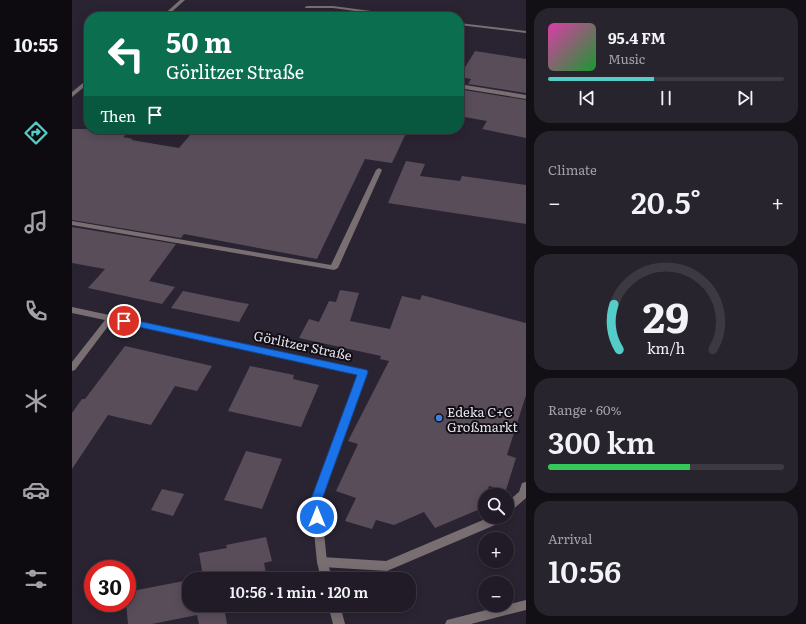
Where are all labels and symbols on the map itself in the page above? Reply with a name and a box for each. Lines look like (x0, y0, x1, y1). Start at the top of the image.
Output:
pin (107, 304, 141, 338)
street label: Görlitzer Straße (252, 325, 354, 365)
place label: Edeka C+C Großmarkt (447, 402, 518, 436)
marker: Edeka C+C Großmarkt (434, 413, 444, 423)
position arrow (296, 496, 338, 538)
speed limit sign: 30 (84, 560, 136, 612)

